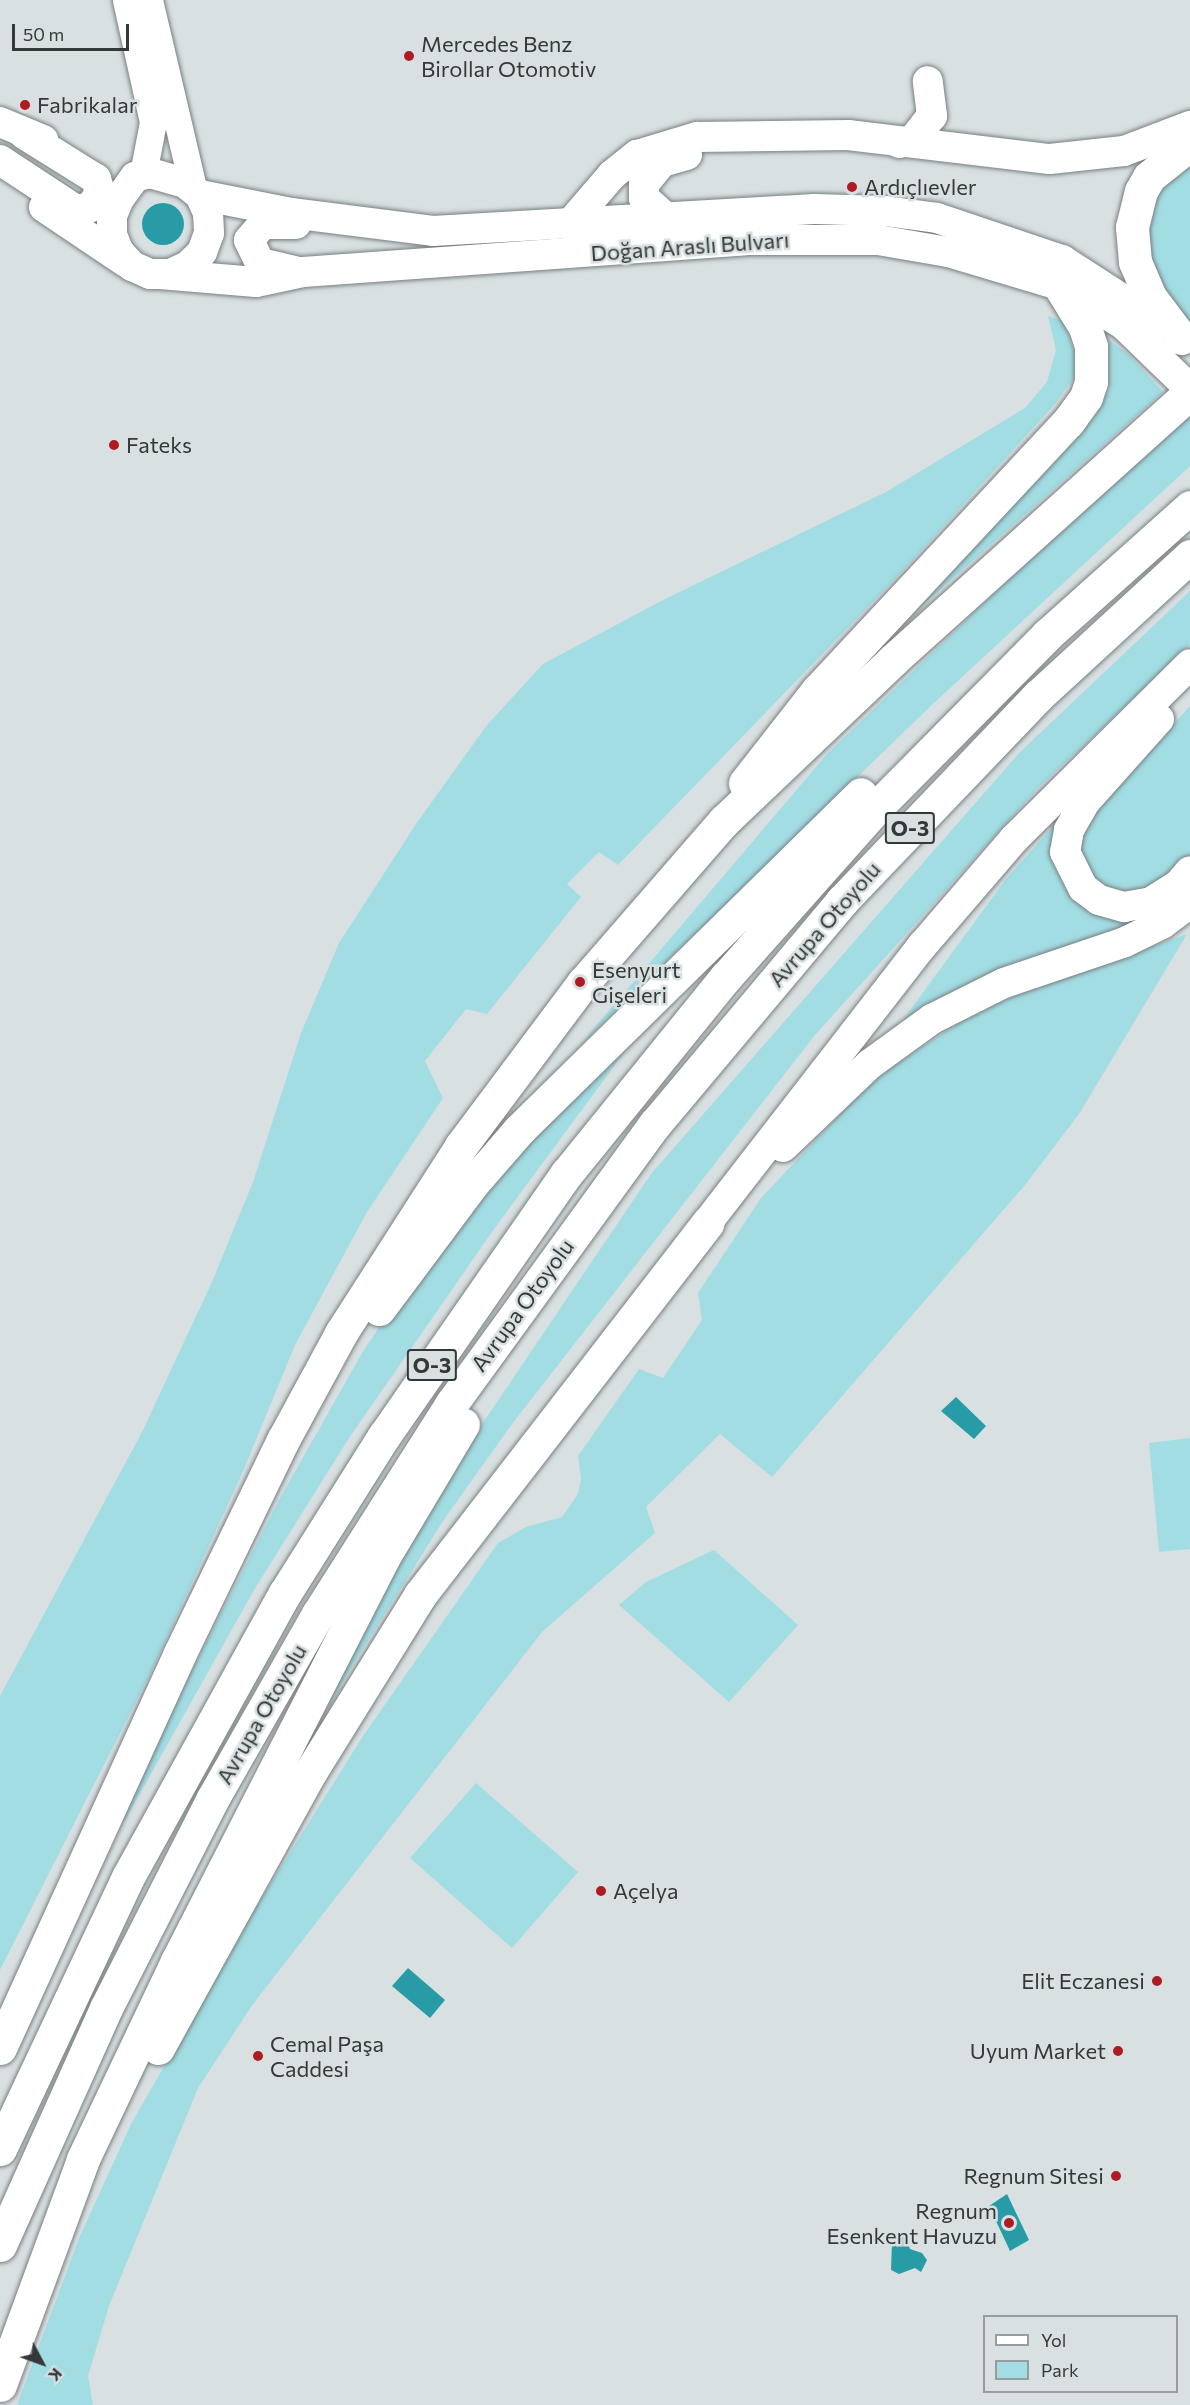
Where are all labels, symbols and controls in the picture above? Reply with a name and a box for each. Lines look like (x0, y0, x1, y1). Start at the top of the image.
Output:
scale bar (15, 12, 132, 50)
text: 50 m (23, 23, 64, 45)
place label: Mercedes Benz Birollar Otomotiv (421, 30, 596, 82)
marker: Mercedes Benz Birollar Otomotiv (402, 49, 416, 63)
place label: Fabrikalar (37, 92, 137, 118)
marker: Fabrikalar (18, 98, 32, 112)
place label: Ardıçlıevler (864, 174, 977, 200)
marker: Ardıçlıevler (845, 180, 859, 194)
street label: Doğan Araslı Bulvarı (590, 226, 790, 266)
place label: Fateks (126, 432, 192, 458)
marker: Fateks (107, 438, 121, 452)
road number: O-3 (884, 810, 936, 846)
street label: Avrupa Otoyolu (763, 856, 885, 992)
place label: Esenyurt Gişeleri (592, 956, 680, 1008)
marker: Esenyurt Gişeleri (573, 975, 587, 989)
street label: Avrupa Otoyolu (465, 1234, 579, 1376)
road number: O-3 (406, 1347, 458, 1383)
street label: Avrupa Otoyolu (210, 1639, 312, 1789)
place label: Açelya (613, 1878, 678, 1904)
marker: Açelya (594, 1884, 608, 1898)
place label: Elit Eczanesi (1021, 1968, 1145, 1994)
marker: Elit Eczanesi (1150, 1974, 1164, 1988)
place label: Cemal Paşa Caddesi (270, 2030, 384, 2082)
place label: Uyum Market (970, 2038, 1106, 2064)
marker: Uyum Market (1111, 2044, 1125, 2058)
marker: Cemal Paşa Caddesi (251, 2049, 265, 2063)
place label: Regnum Sitesi (963, 2163, 1104, 2189)
marker: Regnum Sitesi (1109, 2169, 1123, 2183)
place label: Regnum Esenkent Havuzu (826, 2197, 997, 2248)
marker: Regnum Esenkent Havuzu (1002, 2216, 1016, 2230)
legend (983, 2315, 1178, 2393)
text: Yol (1041, 2329, 1066, 2351)
north arrow (12, 2333, 72, 2393)
text: Park (1041, 2359, 1079, 2381)
text: K (45, 2365, 67, 2386)

